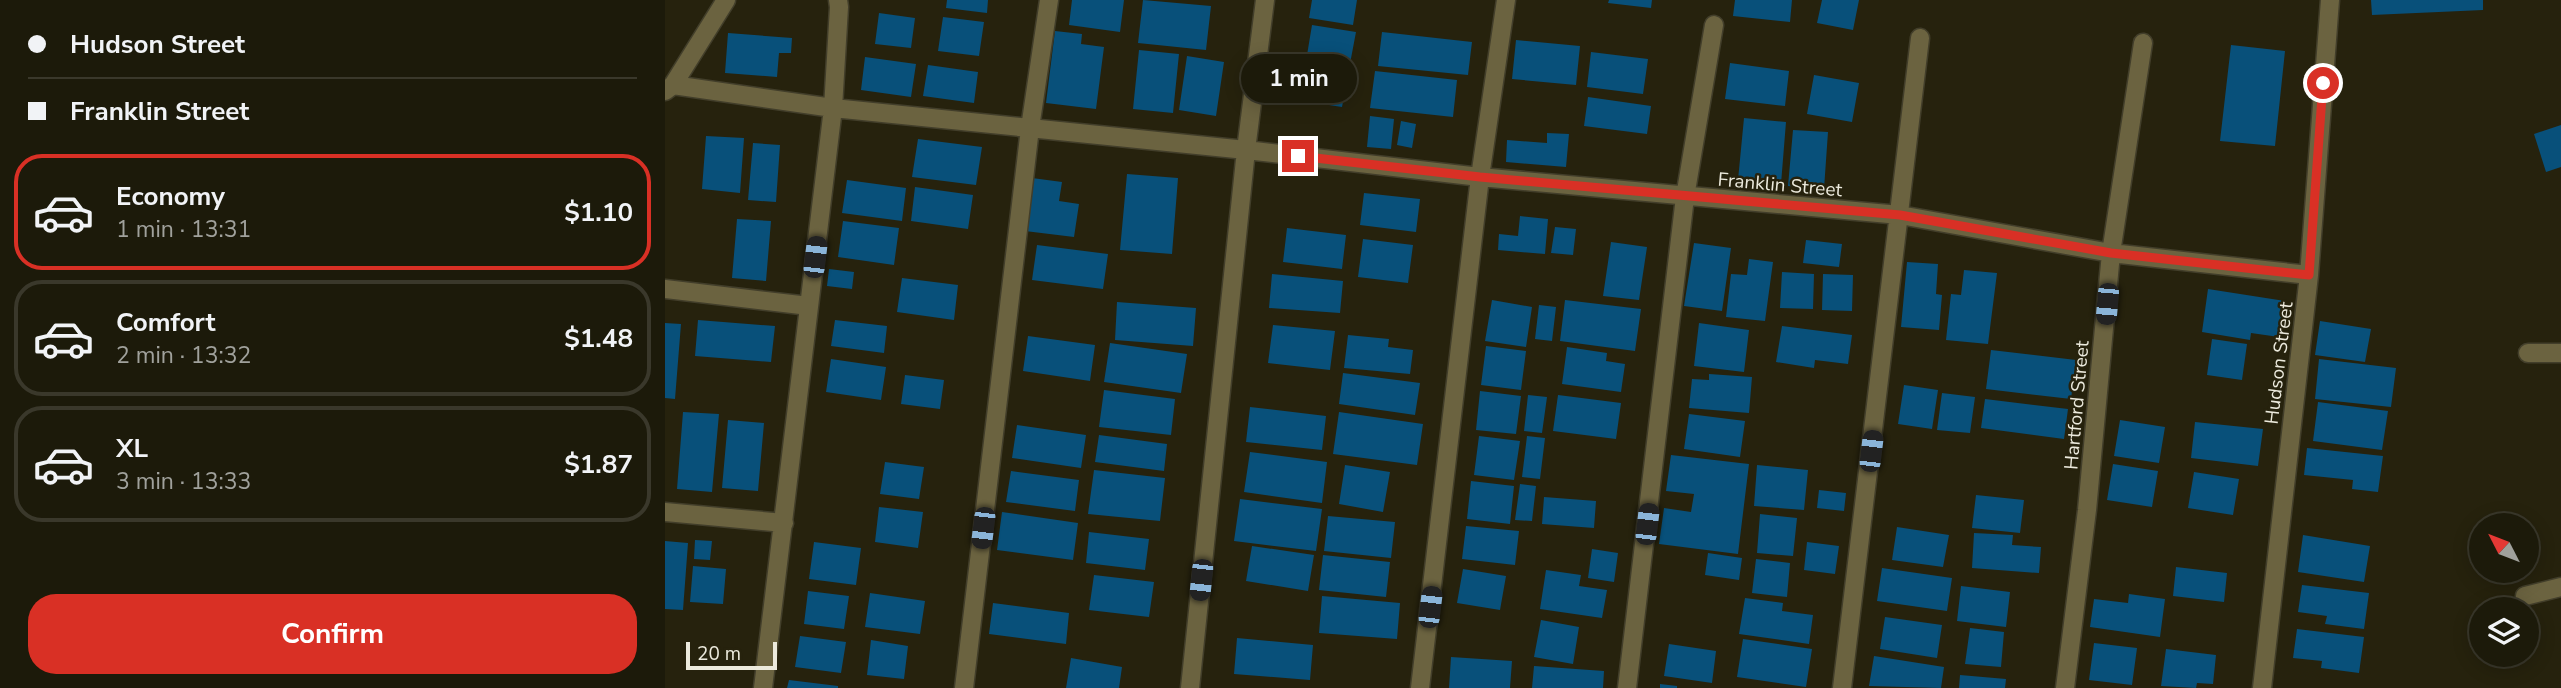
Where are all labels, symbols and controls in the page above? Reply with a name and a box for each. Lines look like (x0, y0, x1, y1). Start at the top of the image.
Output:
text: Hudson Street (70, 27, 245, 62)
callout: 1 min (1240, 54, 1356, 104)
text: 1 min (1269, 63, 1329, 94)
route start (2307, 67, 2339, 99)
text: Franklin Street (70, 94, 249, 129)
route end (1282, 140, 1314, 172)
street label: Franklin Street (1717, 167, 1844, 203)
text: Economy (116, 179, 225, 214)
icon: car (32, 181, 95, 244)
text: $1.10 (564, 195, 633, 230)
text: 1 min · 13:31 (116, 214, 251, 245)
car (803, 235, 828, 279)
car (2095, 282, 2120, 326)
street label: Hudson Street (2259, 300, 2299, 426)
text: Comfort (116, 305, 216, 340)
icon: car (32, 307, 95, 370)
text: $1.48 (564, 321, 633, 356)
street label: Hartford Street (2058, 339, 2096, 471)
text: 2 min · 13:32 (116, 340, 251, 371)
car (1859, 429, 1884, 473)
text: XL (116, 431, 148, 466)
icon: car (32, 433, 95, 496)
text: $1.87 (564, 447, 633, 482)
text: 3 min · 13:33 (116, 466, 251, 497)
car (1635, 502, 1660, 546)
car (971, 506, 996, 550)
north arrow (2469, 513, 2539, 583)
map controls (2469, 513, 2539, 667)
car (1189, 558, 1214, 602)
car (1418, 585, 1443, 629)
button: Confirm (28, 594, 637, 674)
button: layers (2469, 597, 2539, 667)
scale bar (686, 639, 777, 671)
text: 20 m (697, 641, 741, 667)

